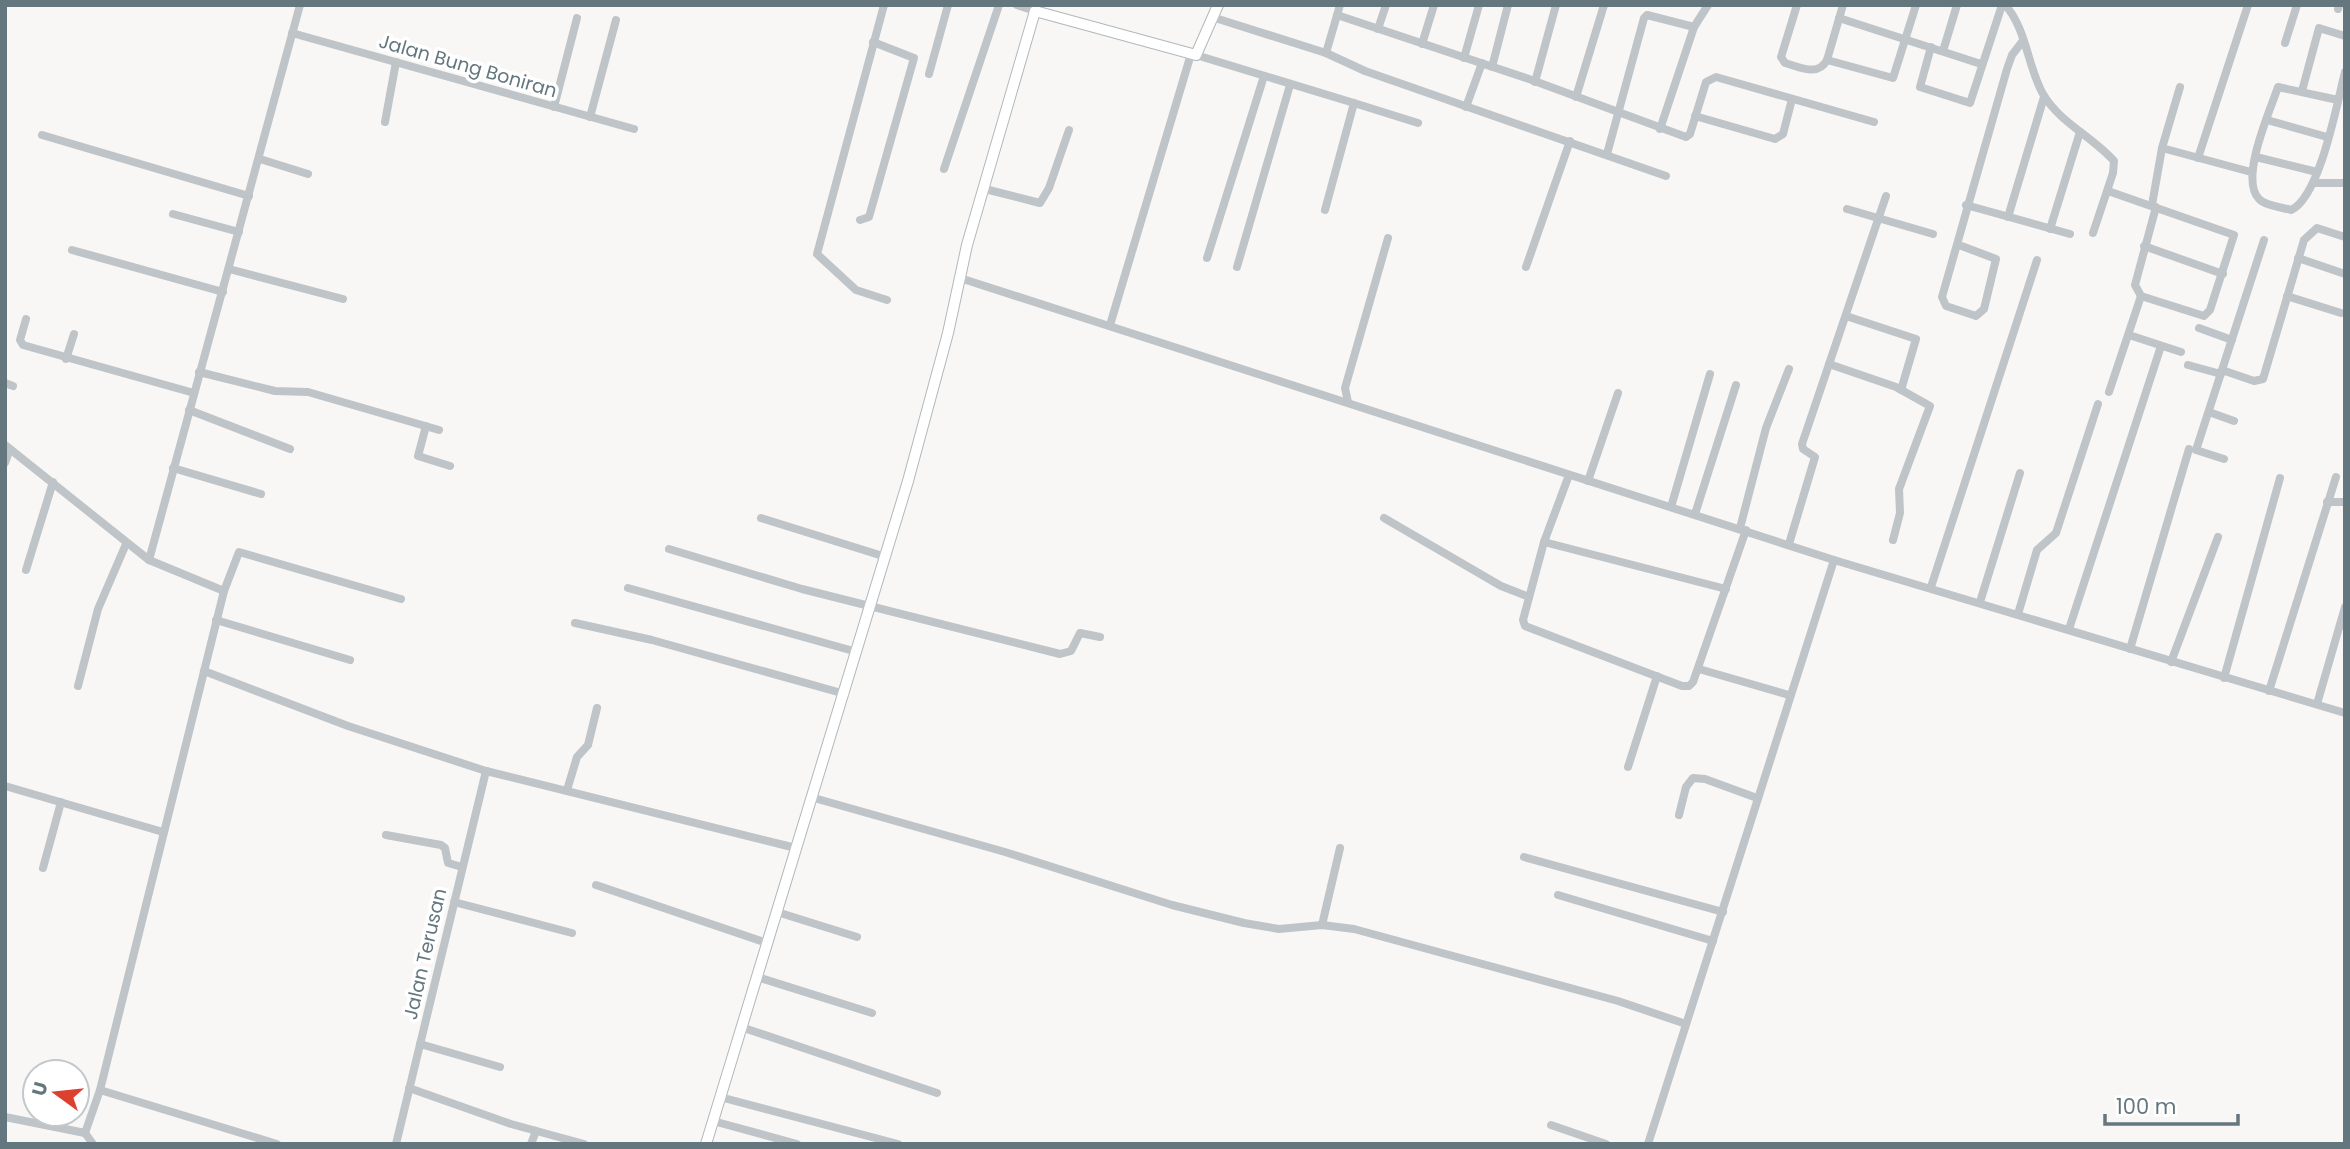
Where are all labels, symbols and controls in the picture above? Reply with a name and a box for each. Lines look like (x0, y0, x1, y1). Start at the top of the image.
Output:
street label: Jalan Bung Boniran (376, 28, 560, 104)
street label: Jalan Terusan (397, 886, 453, 1022)
north arrow (21, 1058, 91, 1128)
text: U (25, 1079, 55, 1099)
scale bar (2105, 1082, 2238, 1126)
text: 100 m (2116, 1092, 2176, 1121)

